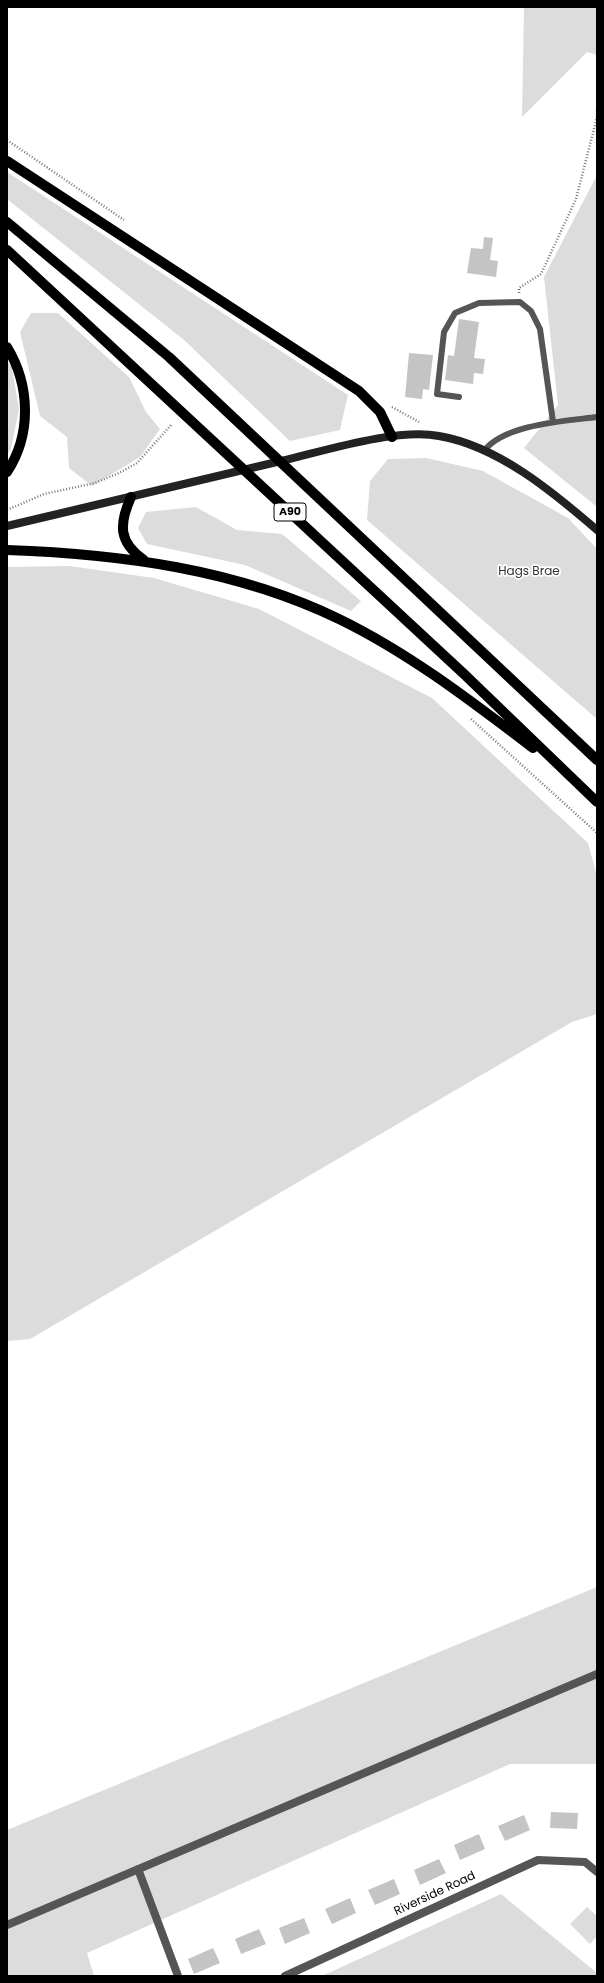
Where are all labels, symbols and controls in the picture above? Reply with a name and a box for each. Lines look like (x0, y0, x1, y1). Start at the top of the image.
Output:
road number: A90 (274, 503, 306, 521)
park label: Hags Brae (498, 565, 560, 579)
street label: Riverside Road (392, 1869, 478, 1919)

